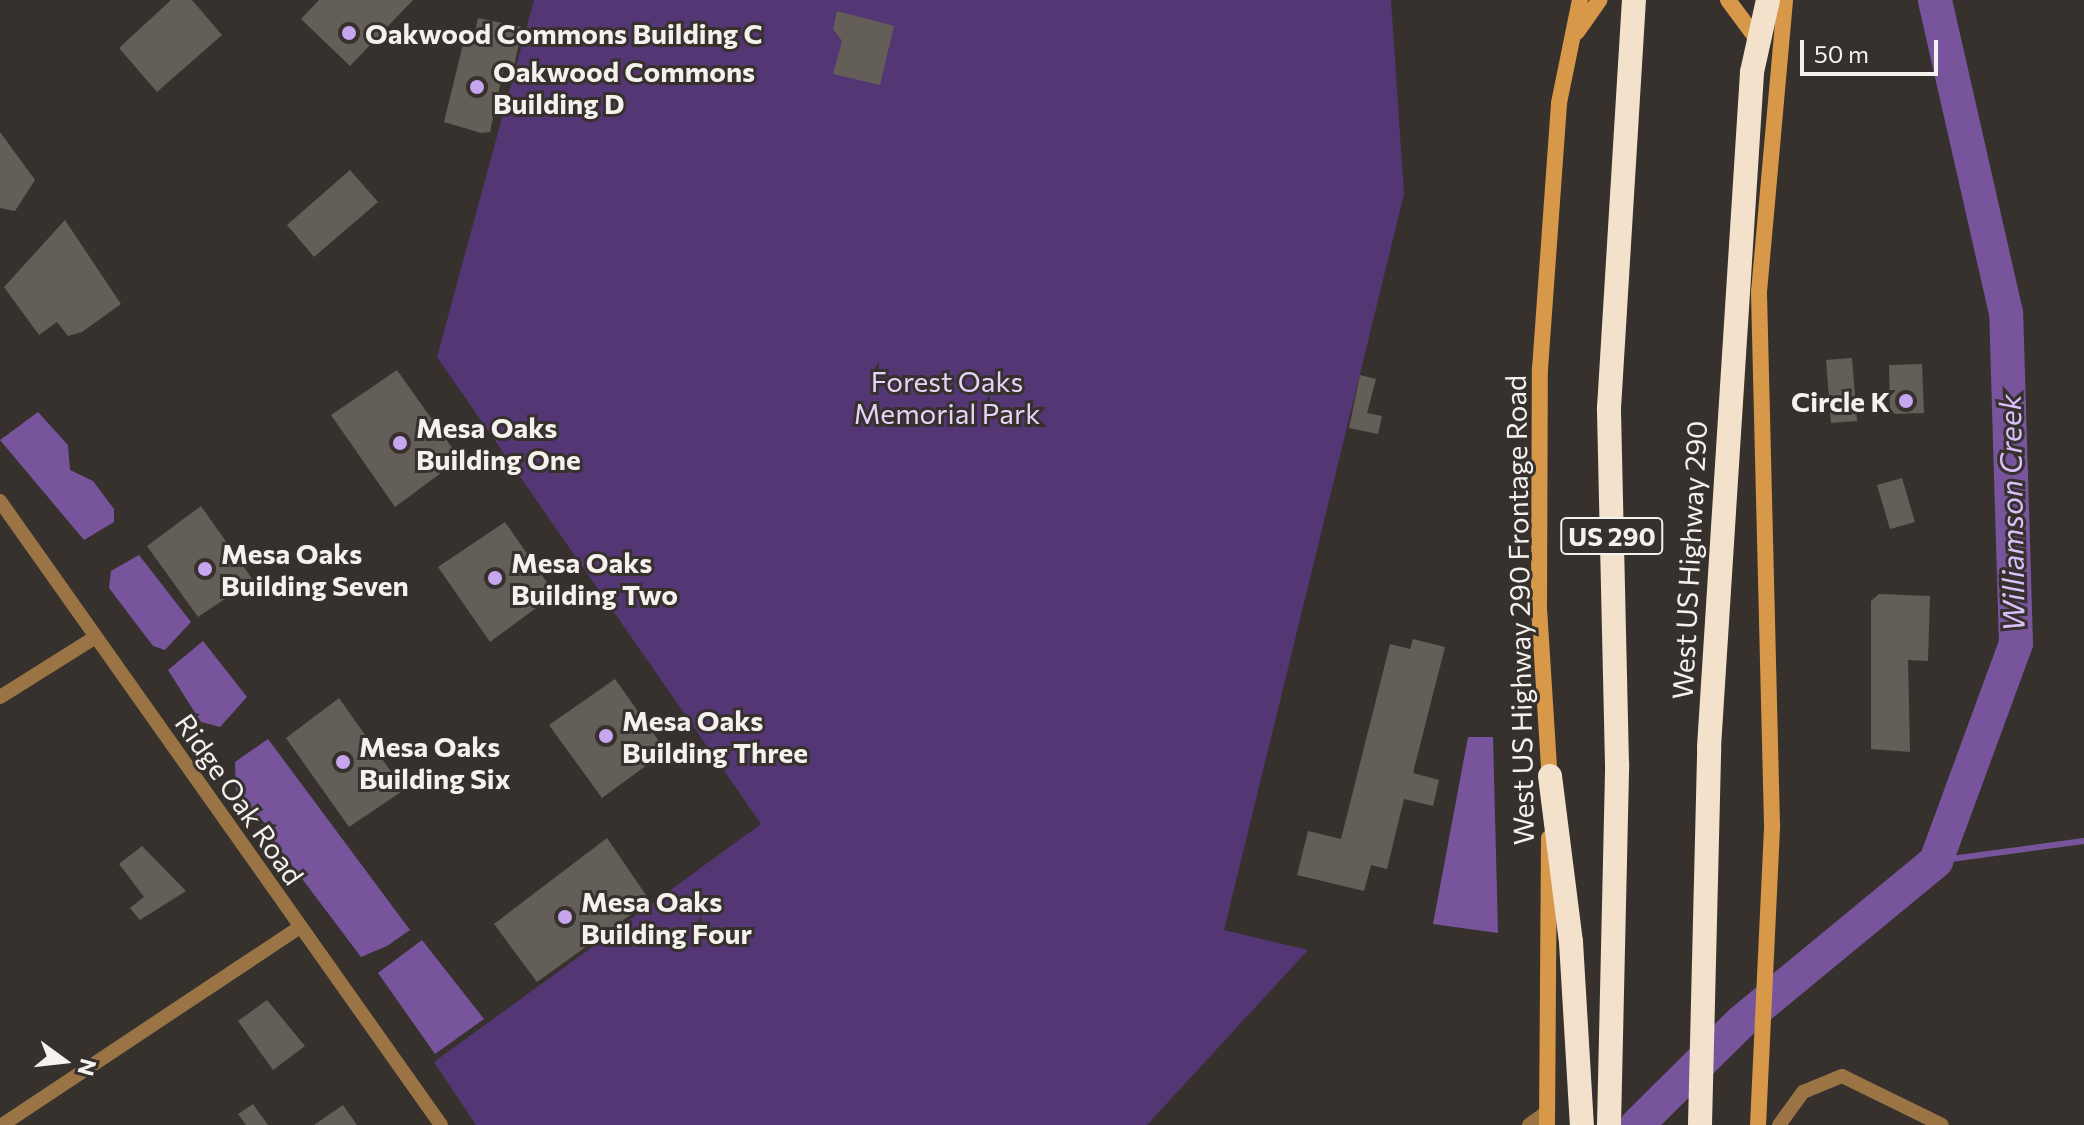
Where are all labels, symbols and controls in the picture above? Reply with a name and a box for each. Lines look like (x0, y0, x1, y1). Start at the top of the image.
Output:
place label: Oakwood Commons Building C (365, 16, 763, 50)
marker: Oakwood Commons Building C (340, 24, 358, 42)
scale bar (1804, 24, 1942, 74)
text: 50 m (1814, 39, 1869, 68)
place label: Oakwood Commons Building D (493, 54, 755, 120)
marker: Oakwood Commons Building D (468, 78, 486, 96)
park label: Forest Oaks Memorial Park (854, 364, 1040, 430)
street label: West US Highway 290 Frontage Road (1498, 375, 1540, 845)
place label: Circle K (1791, 384, 1890, 418)
marker: Circle K (1897, 392, 1915, 410)
water label: Williamson Creek (1991, 394, 2031, 632)
place label: Mesa Oaks Building One (416, 410, 581, 476)
street label: West US Highway 290 (1665, 420, 1713, 700)
marker: Mesa Oaks Building One (391, 434, 409, 452)
road number: US 290 (1560, 514, 1664, 558)
place label: Mesa Oaks Building Seven (221, 536, 409, 602)
place label: Mesa Oaks Building Two (511, 545, 678, 611)
marker: Mesa Oaks Building Seven (196, 560, 214, 578)
marker: Mesa Oaks Building Two (486, 569, 504, 587)
place label: Mesa Oaks Building Three (622, 703, 808, 769)
street label: Ridge Oak Road (169, 707, 311, 891)
marker: Mesa Oaks Building Three (597, 727, 615, 745)
place label: Mesa Oaks Building Six (359, 729, 511, 795)
marker: Mesa Oaks Building Six (334, 753, 352, 771)
place label: Mesa Oaks Building Four (581, 884, 752, 950)
marker: Mesa Oaks Building Four (556, 908, 574, 926)
north arrow (24, 1021, 104, 1101)
text: N (72, 1056, 103, 1079)

